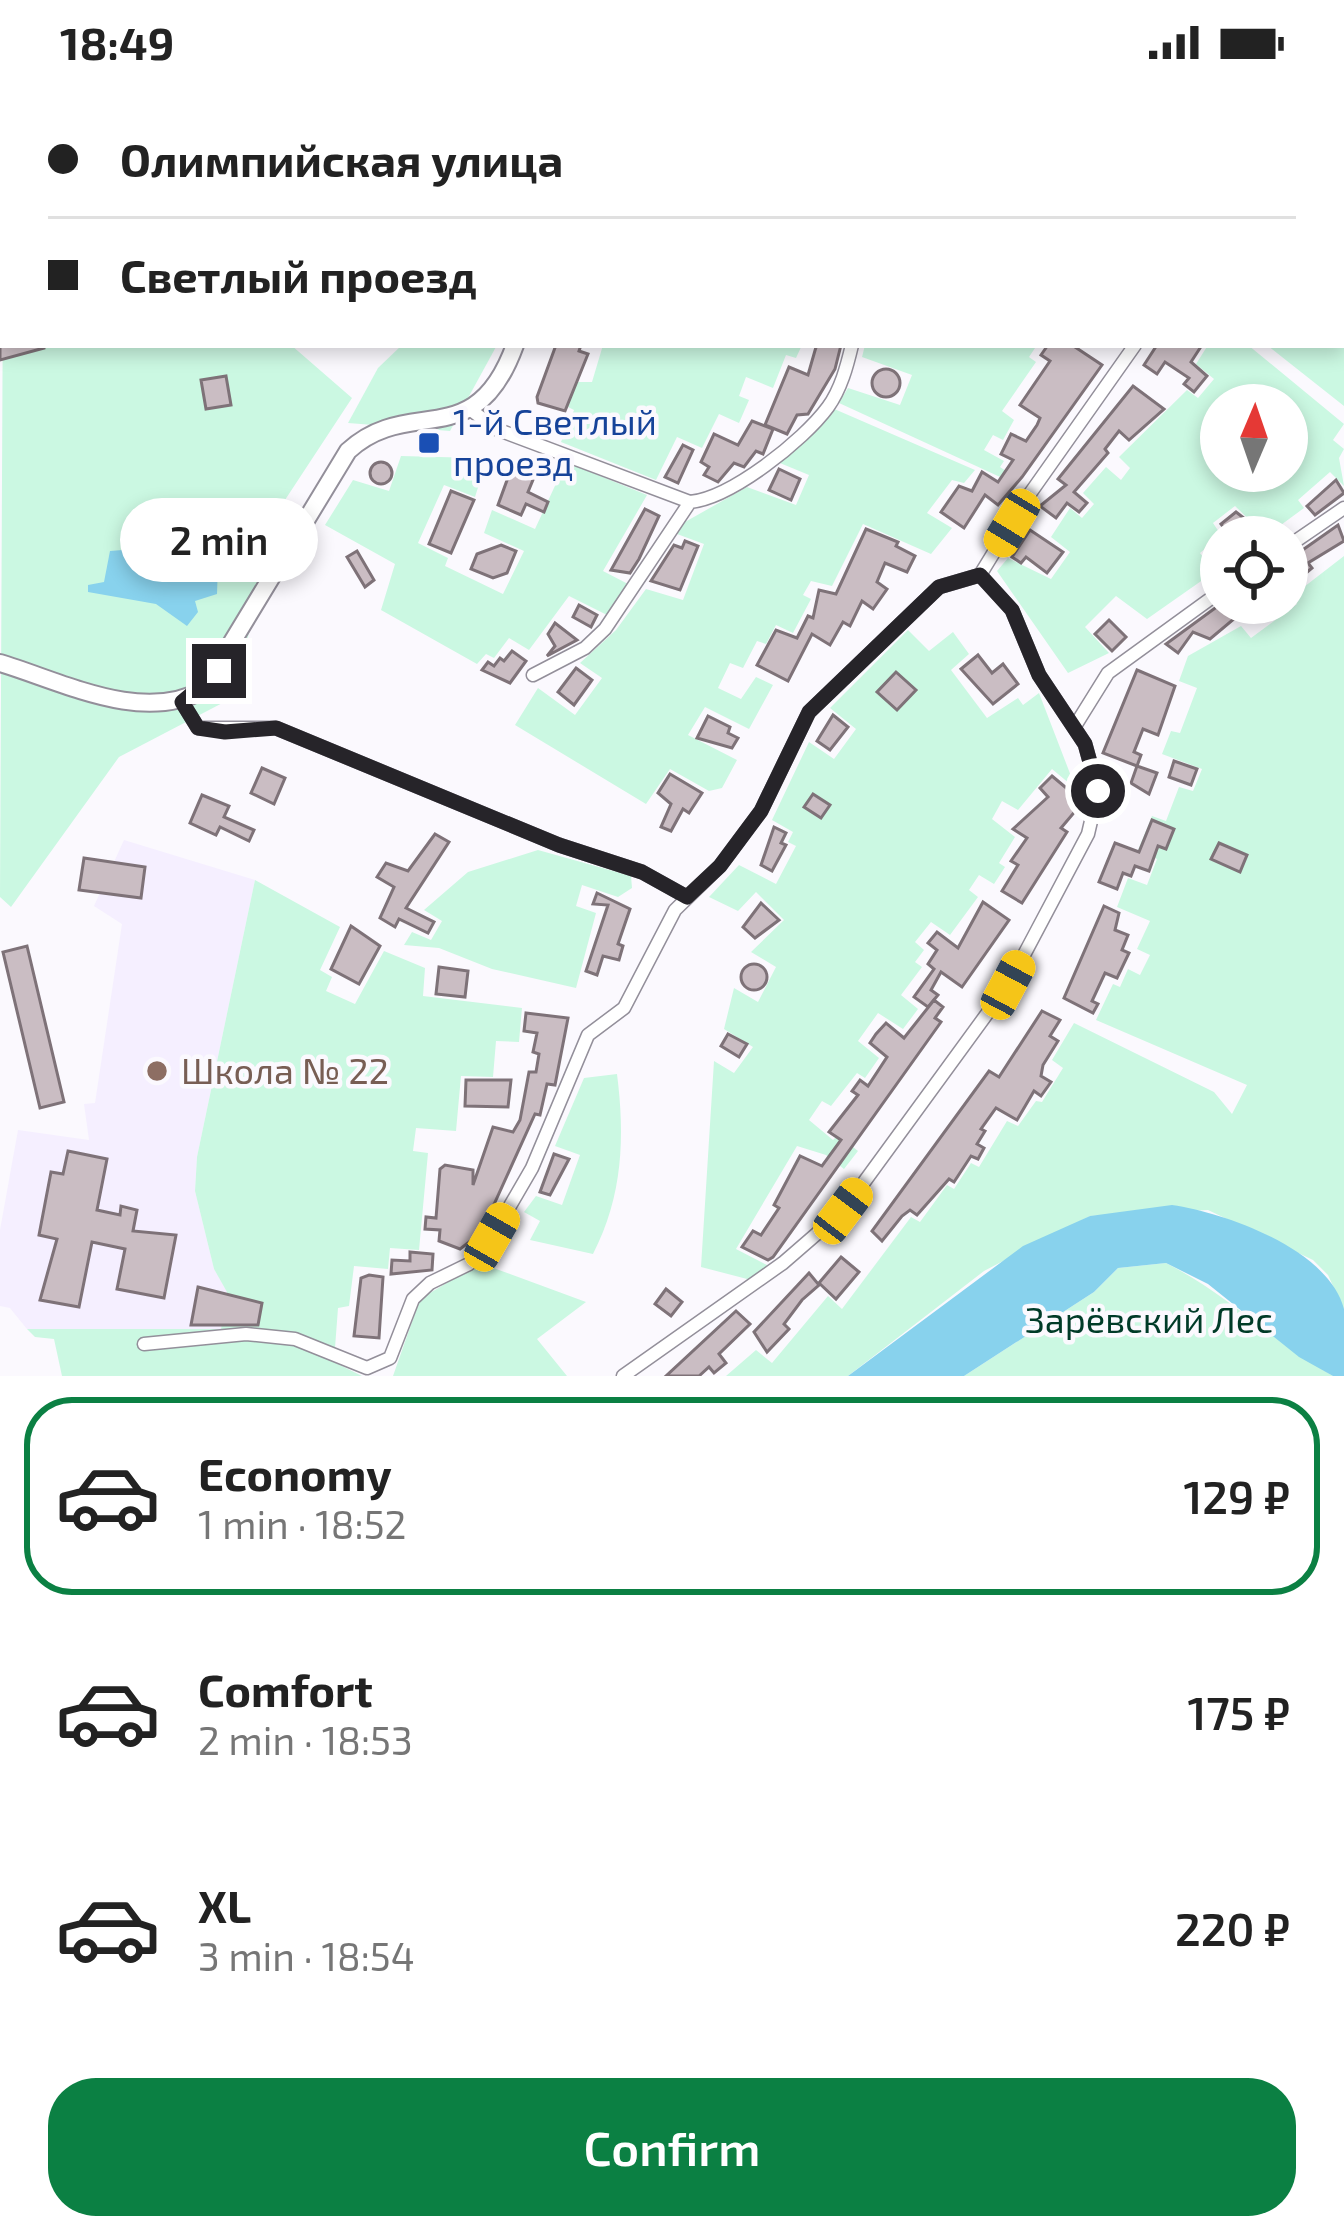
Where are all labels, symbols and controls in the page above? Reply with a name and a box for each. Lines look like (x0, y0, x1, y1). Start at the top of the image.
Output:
text: 18:49 (60, 15, 174, 69)
text: Олимпийская улица (120, 132, 563, 186)
text: Светлый проезд (120, 248, 477, 302)
north arrow (1200, 384, 1308, 492)
map controls (1200, 384, 1308, 624)
place label: 1-й Светлый проезд (453, 399, 657, 483)
marker: 1-й Светлый проезд (416, 430, 442, 456)
car (978, 483, 1046, 563)
callout: 2 min (120, 497, 318, 581)
text: 2 min (170, 516, 268, 563)
button: locate (1200, 516, 1308, 624)
route end (192, 644, 246, 698)
route start (1071, 764, 1125, 818)
car (975, 945, 1041, 1025)
place label: Школа № 22 (181, 1048, 389, 1091)
marker: Школа № 22 (144, 1058, 170, 1084)
car (807, 1171, 879, 1251)
car (458, 1197, 526, 1277)
park label: Зарёвский Лес (1025, 1297, 1273, 1340)
icon: car (54, 1442, 162, 1550)
text: Economy (198, 1446, 392, 1500)
text: 129 ₽ (1184, 1469, 1290, 1523)
text: 1 min · 18:52 (198, 1500, 407, 1547)
icon: car (54, 1658, 162, 1766)
text: Comfort (198, 1662, 373, 1716)
text: 175 ₽ (1188, 1685, 1290, 1739)
text: 2 min · 18:53 (198, 1716, 413, 1763)
icon: car (54, 1874, 162, 1982)
text: XL (198, 1878, 251, 1932)
text: 220 ₽ (1175, 1901, 1290, 1955)
text: 3 min · 18:54 (198, 1932, 415, 1979)
button: Confirm (48, 2078, 1296, 2216)

